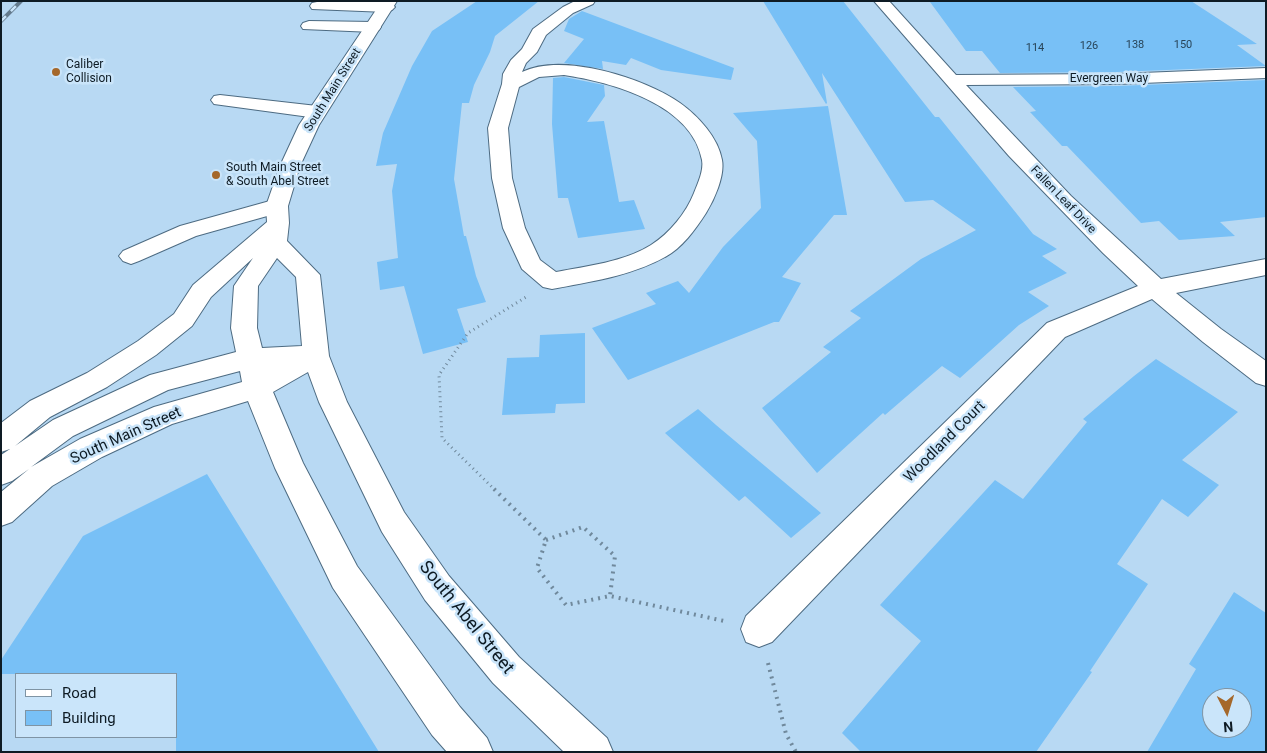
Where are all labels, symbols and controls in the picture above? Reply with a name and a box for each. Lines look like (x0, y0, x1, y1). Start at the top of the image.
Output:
house number: 138 (1126, 38, 1144, 52)
house number: 150 (1174, 38, 1192, 52)
house number: 126 (1080, 39, 1098, 53)
house number: 114 (1026, 41, 1044, 55)
street label: South Main Street (302, 46, 364, 134)
place label: Caliber Collision (66, 58, 112, 86)
marker: Caliber Collision (50, 66, 62, 78)
street label: Evergreen Way (1070, 72, 1148, 86)
place label: South Main Street & South Abel Street (226, 161, 329, 189)
street label: Fallen Leaf Drive (1027, 163, 1099, 237)
marker: South Main Street & South Abel Street (210, 169, 222, 181)
street label: Woodland Court (901, 398, 989, 486)
street label: South Main Street (68, 404, 184, 468)
street label: South Abel Street (414, 557, 518, 679)
legend (15, 673, 178, 738)
text: Road (62, 684, 96, 702)
north arrow (1202, 688, 1252, 738)
text: Building (62, 709, 116, 727)
text: N (1223, 719, 1234, 735)

